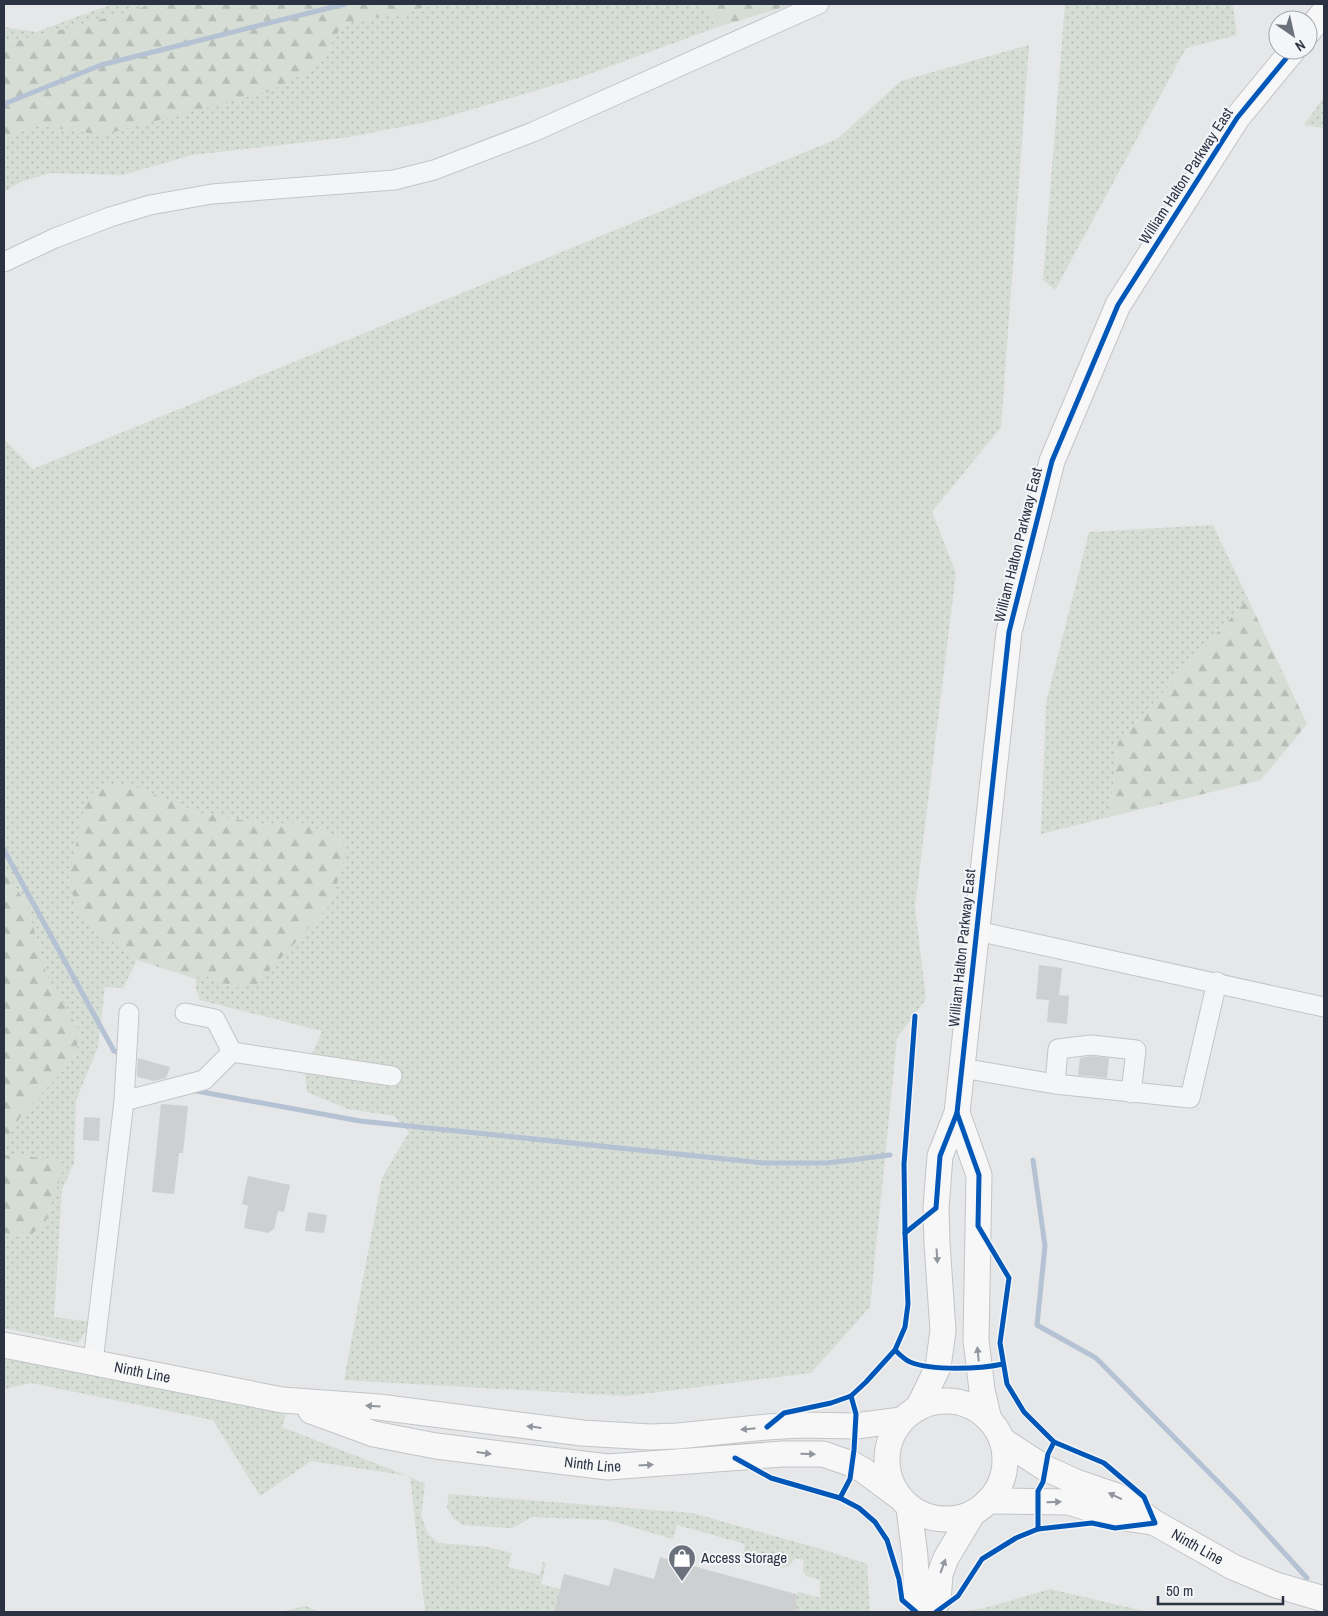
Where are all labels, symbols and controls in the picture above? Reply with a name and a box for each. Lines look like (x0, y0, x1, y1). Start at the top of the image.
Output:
north arrow (1268, 10, 1318, 60)
text: N (1292, 36, 1309, 56)
street label: William Halton Parkway East (1134, 103, 1238, 248)
street label: William Halton Parkway East (988, 465, 1047, 624)
street label: William Halton Parkway East (943, 867, 980, 1028)
one-way arrow (934, 1249, 942, 1265)
one-way arrow (974, 1346, 982, 1362)
street label: Ninth Line (113, 1356, 172, 1388)
one-way arrow (364, 1402, 380, 1410)
one-way arrow (526, 1423, 542, 1431)
one-way arrow (740, 1425, 756, 1433)
one-way arrow (477, 1449, 493, 1457)
one-way arrow (800, 1450, 816, 1458)
street label: Ninth Line (563, 1451, 622, 1477)
one-way arrow (638, 1460, 654, 1468)
one-way arrow (1107, 1492, 1122, 1501)
one-way arrow (1047, 1498, 1063, 1506)
street label: Ninth Line (1168, 1523, 1228, 1570)
shop icon: Access Storage (667, 1543, 697, 1582)
place label: Access Storage (700, 1547, 787, 1568)
one-way arrow (940, 1559, 948, 1574)
scale bar (1158, 1574, 1283, 1606)
text: 50 m (1166, 1580, 1193, 1601)

